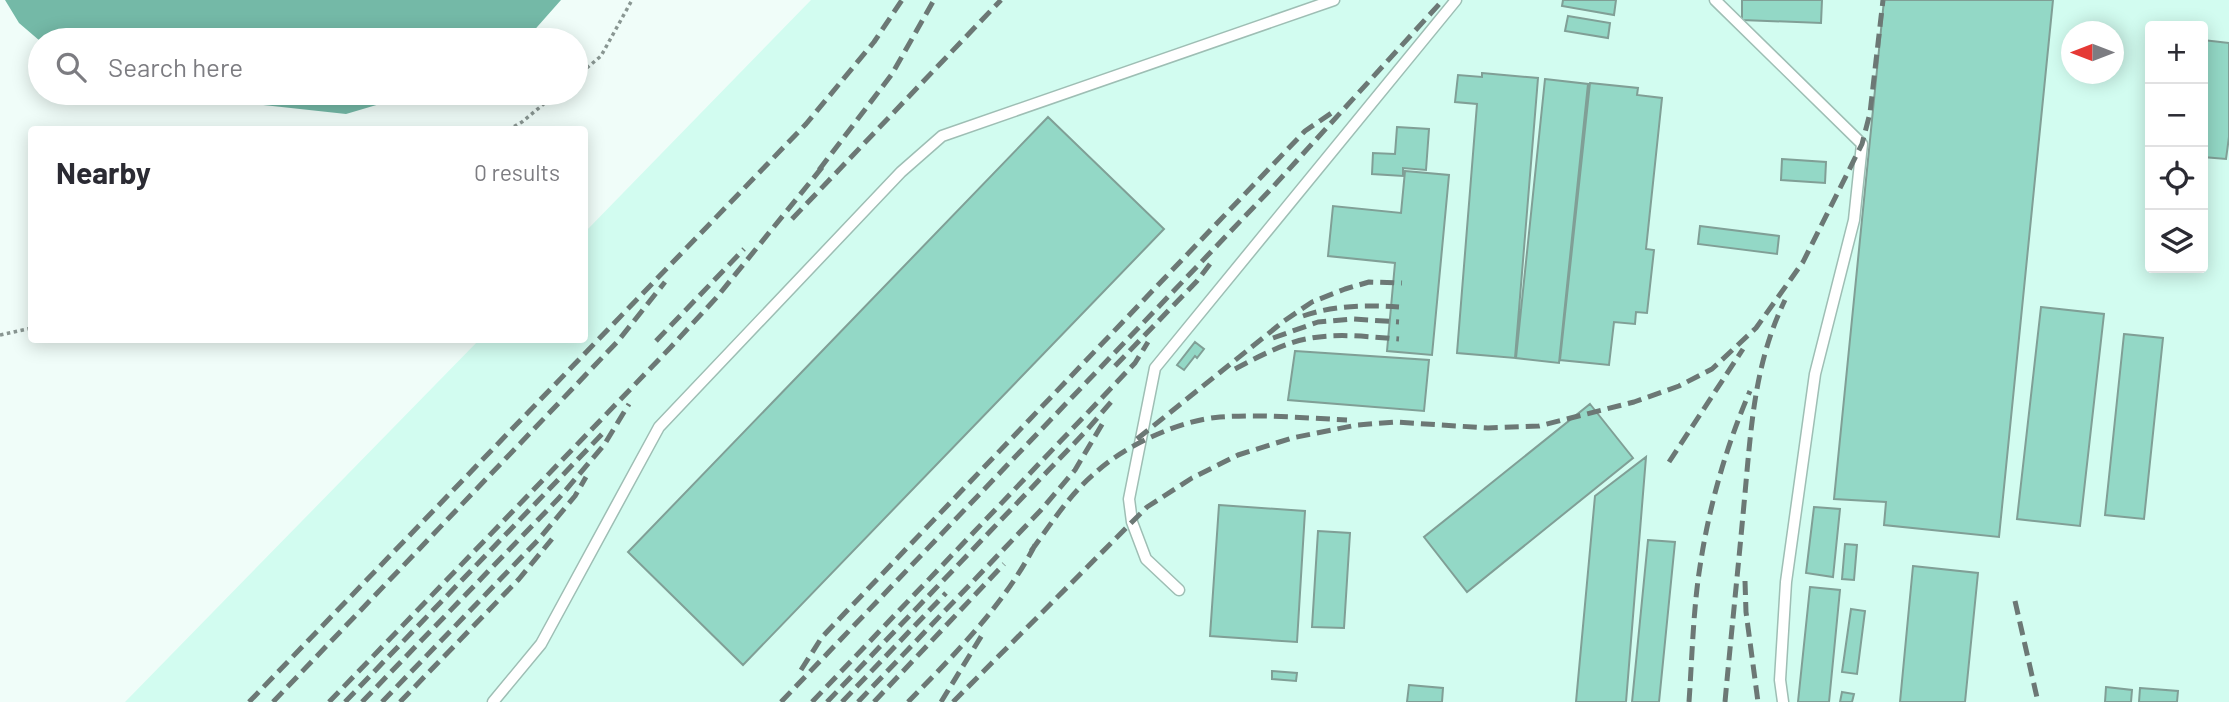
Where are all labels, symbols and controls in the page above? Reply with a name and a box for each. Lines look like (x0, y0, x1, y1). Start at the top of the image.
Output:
north arrow (2061, 21, 2124, 84)
map controls (2145, 21, 2208, 273)
button: + (2145, 21, 2208, 84)
search box (28, 28, 588, 105)
icon: search (52, 48, 90, 86)
text: Search here (108, 51, 243, 82)
button: − (2145, 84, 2208, 147)
button: locate (2145, 147, 2208, 210)
text: Nearby (56, 154, 151, 190)
text: 0 results (474, 158, 560, 186)
button: layers (2145, 210, 2208, 273)

